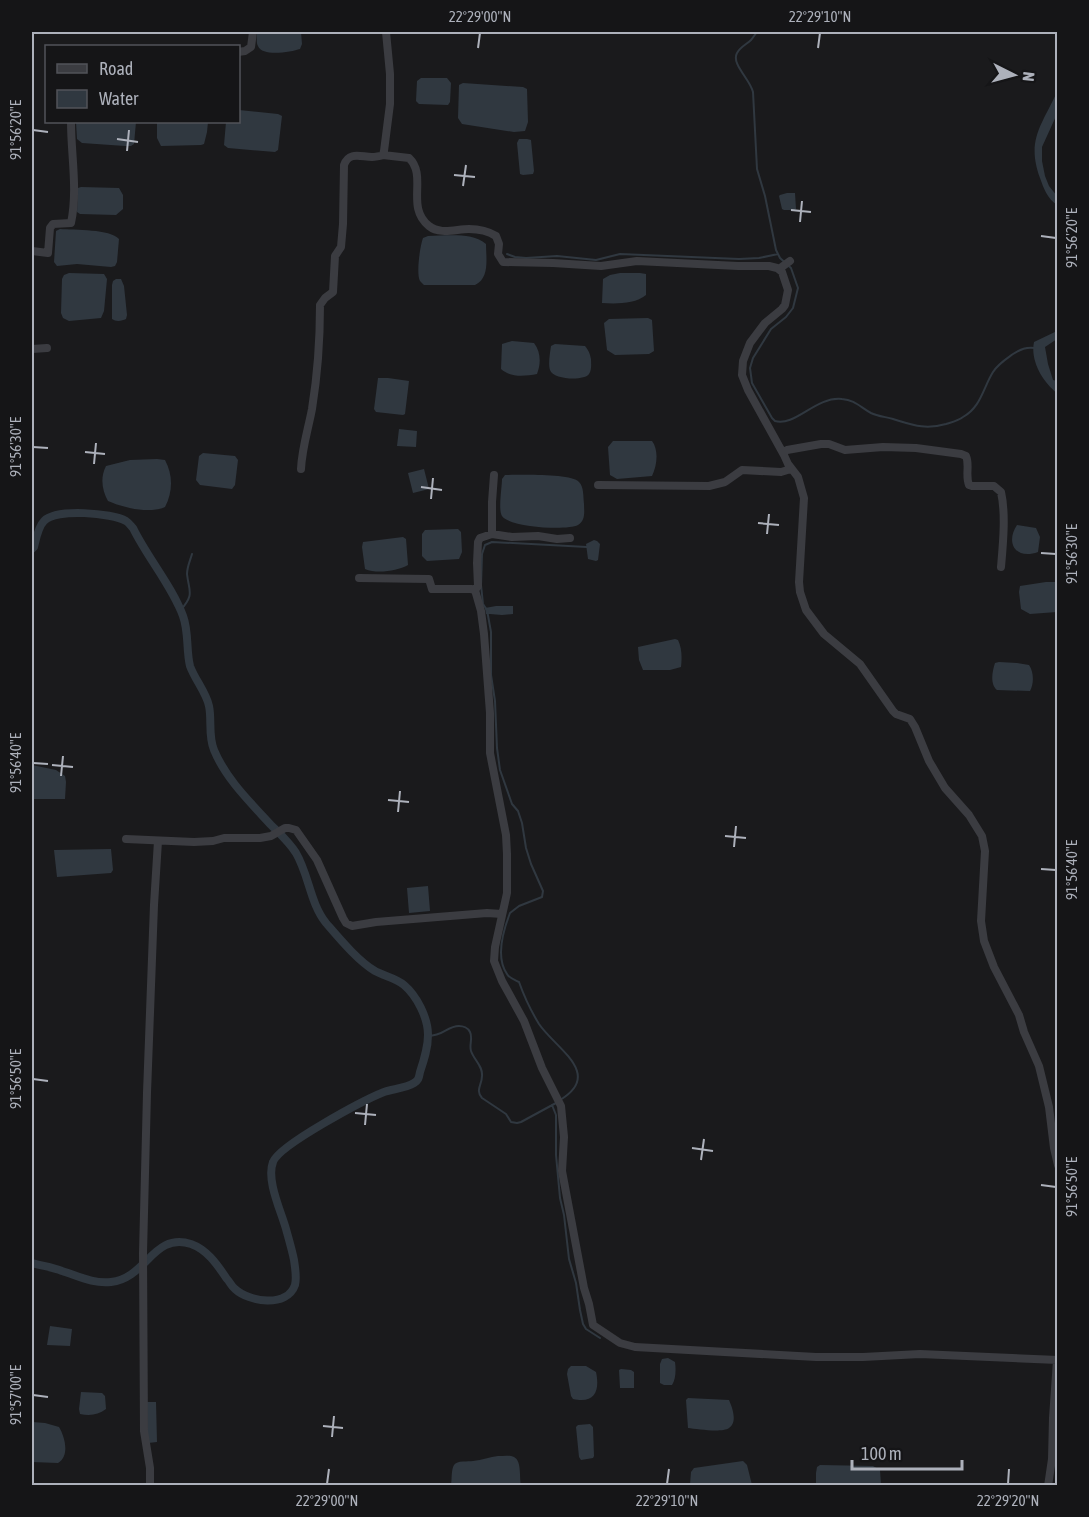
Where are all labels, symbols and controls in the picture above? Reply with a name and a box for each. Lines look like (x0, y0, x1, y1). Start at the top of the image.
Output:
text: 22°29'00"N (449, 8, 511, 25)
text: 22°29'10"N (789, 8, 851, 25)
legend (45, 45, 240, 123)
north arrow (984, 45, 1044, 105)
text: Road (99, 58, 133, 79)
text: N (1019, 71, 1038, 82)
text: Water (99, 88, 139, 109)
text: 91°56'20"E (7, 99, 24, 160)
text: 91°56'20"E (1063, 207, 1080, 268)
text: 91°56'30"E (7, 416, 24, 477)
text: 91°56'30"E (1063, 523, 1080, 584)
text: 91°56'40"E (7, 732, 24, 793)
text: 91°56'40"E (1063, 839, 1080, 900)
text: 91°56'50"E (7, 1048, 24, 1109)
text: 91°56'50"E (1063, 1156, 1080, 1217)
text: 91°57'00"E (7, 1364, 24, 1425)
scale bar (852, 1433, 962, 1471)
text: 100 m (861, 1443, 902, 1464)
text: 22°29'00"N (296, 1492, 358, 1509)
text: 22°29'10"N (636, 1492, 698, 1509)
text: 22°29'20"N (977, 1492, 1039, 1509)

